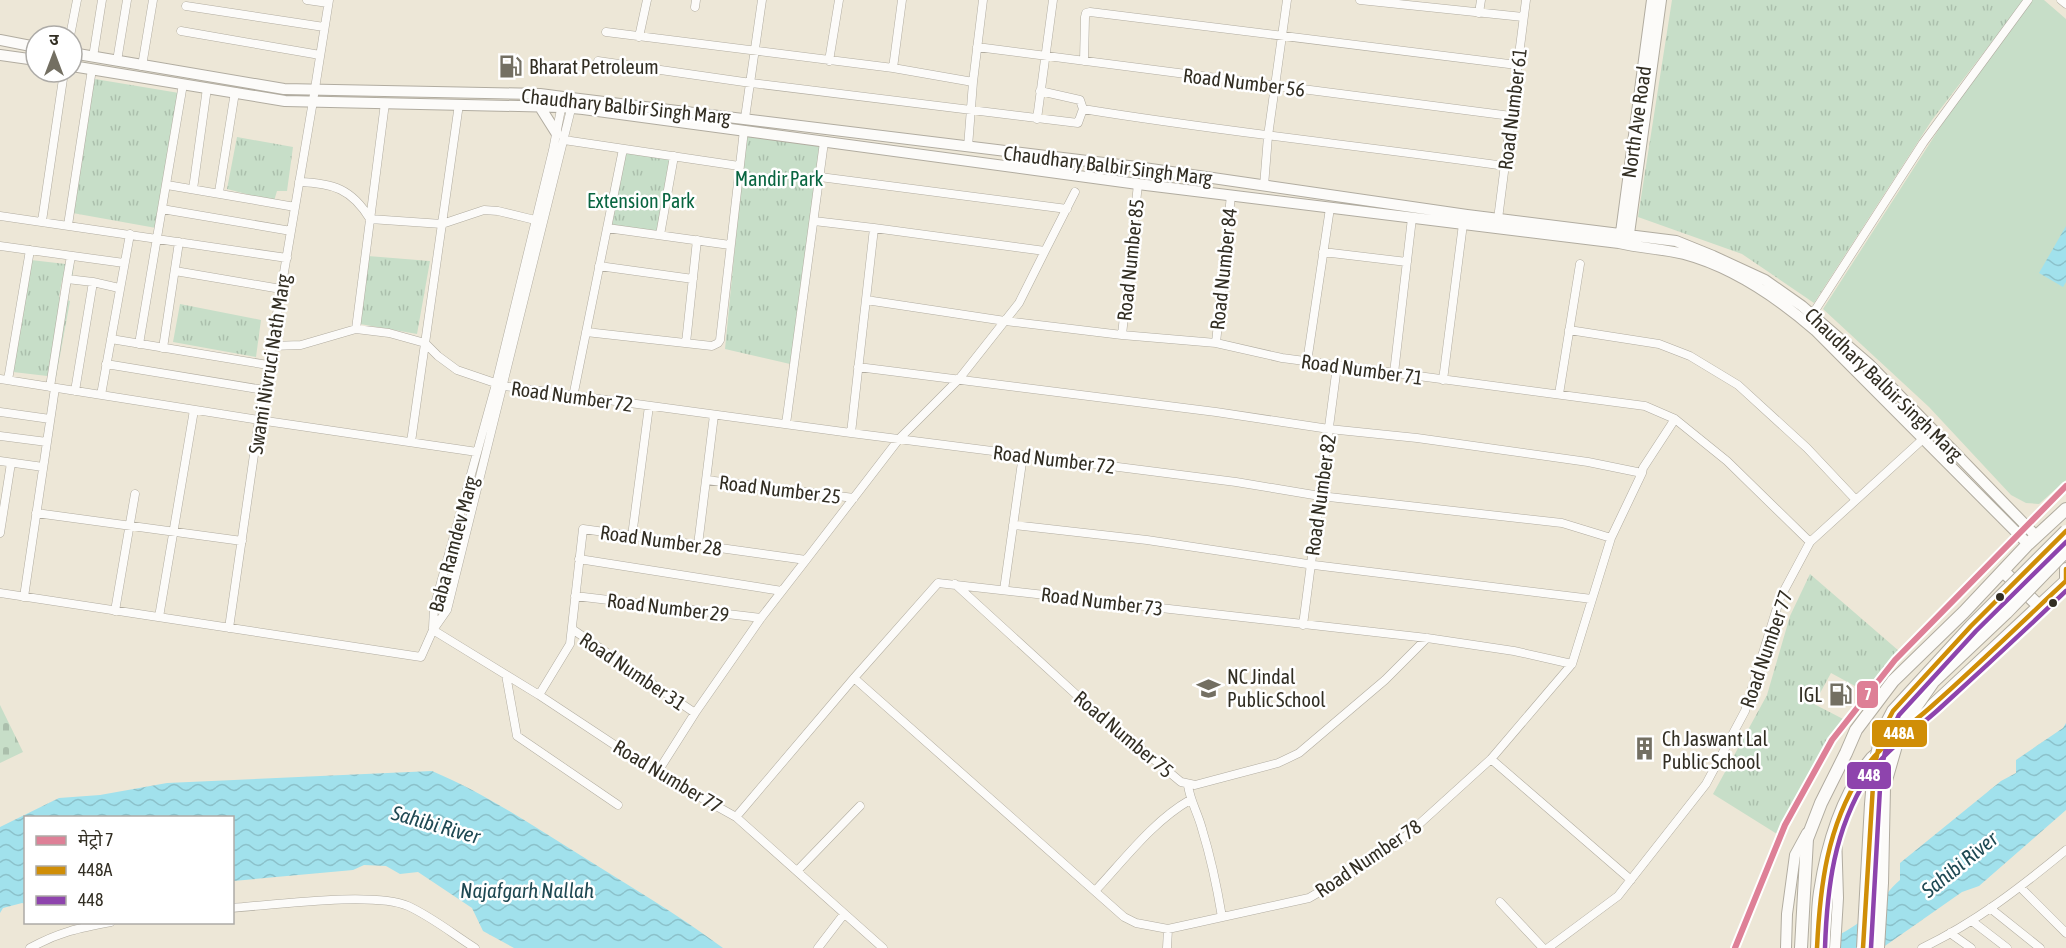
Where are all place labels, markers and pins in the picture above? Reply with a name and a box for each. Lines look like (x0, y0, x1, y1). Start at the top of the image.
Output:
fuel station icon: Bharat Petroleum (498, 53, 524, 79)
place label: Bharat Petroleum (529, 55, 659, 78)
unlabelled marker (1994, 591, 2006, 603)
unlabelled marker (2047, 597, 2059, 609)
place label: NC Jindal Public School (1227, 665, 1326, 711)
school or university icon: NC Jindal Public School (1196, 675, 1222, 701)
fuel station icon: IGL (1827, 681, 1853, 707)
place label: IGL (1799, 683, 1822, 706)
place label: Ch Jaswant Lal Public School (1662, 727, 1768, 773)
building icon: Ch Jaswant Lal Public School (1631, 736, 1657, 762)

